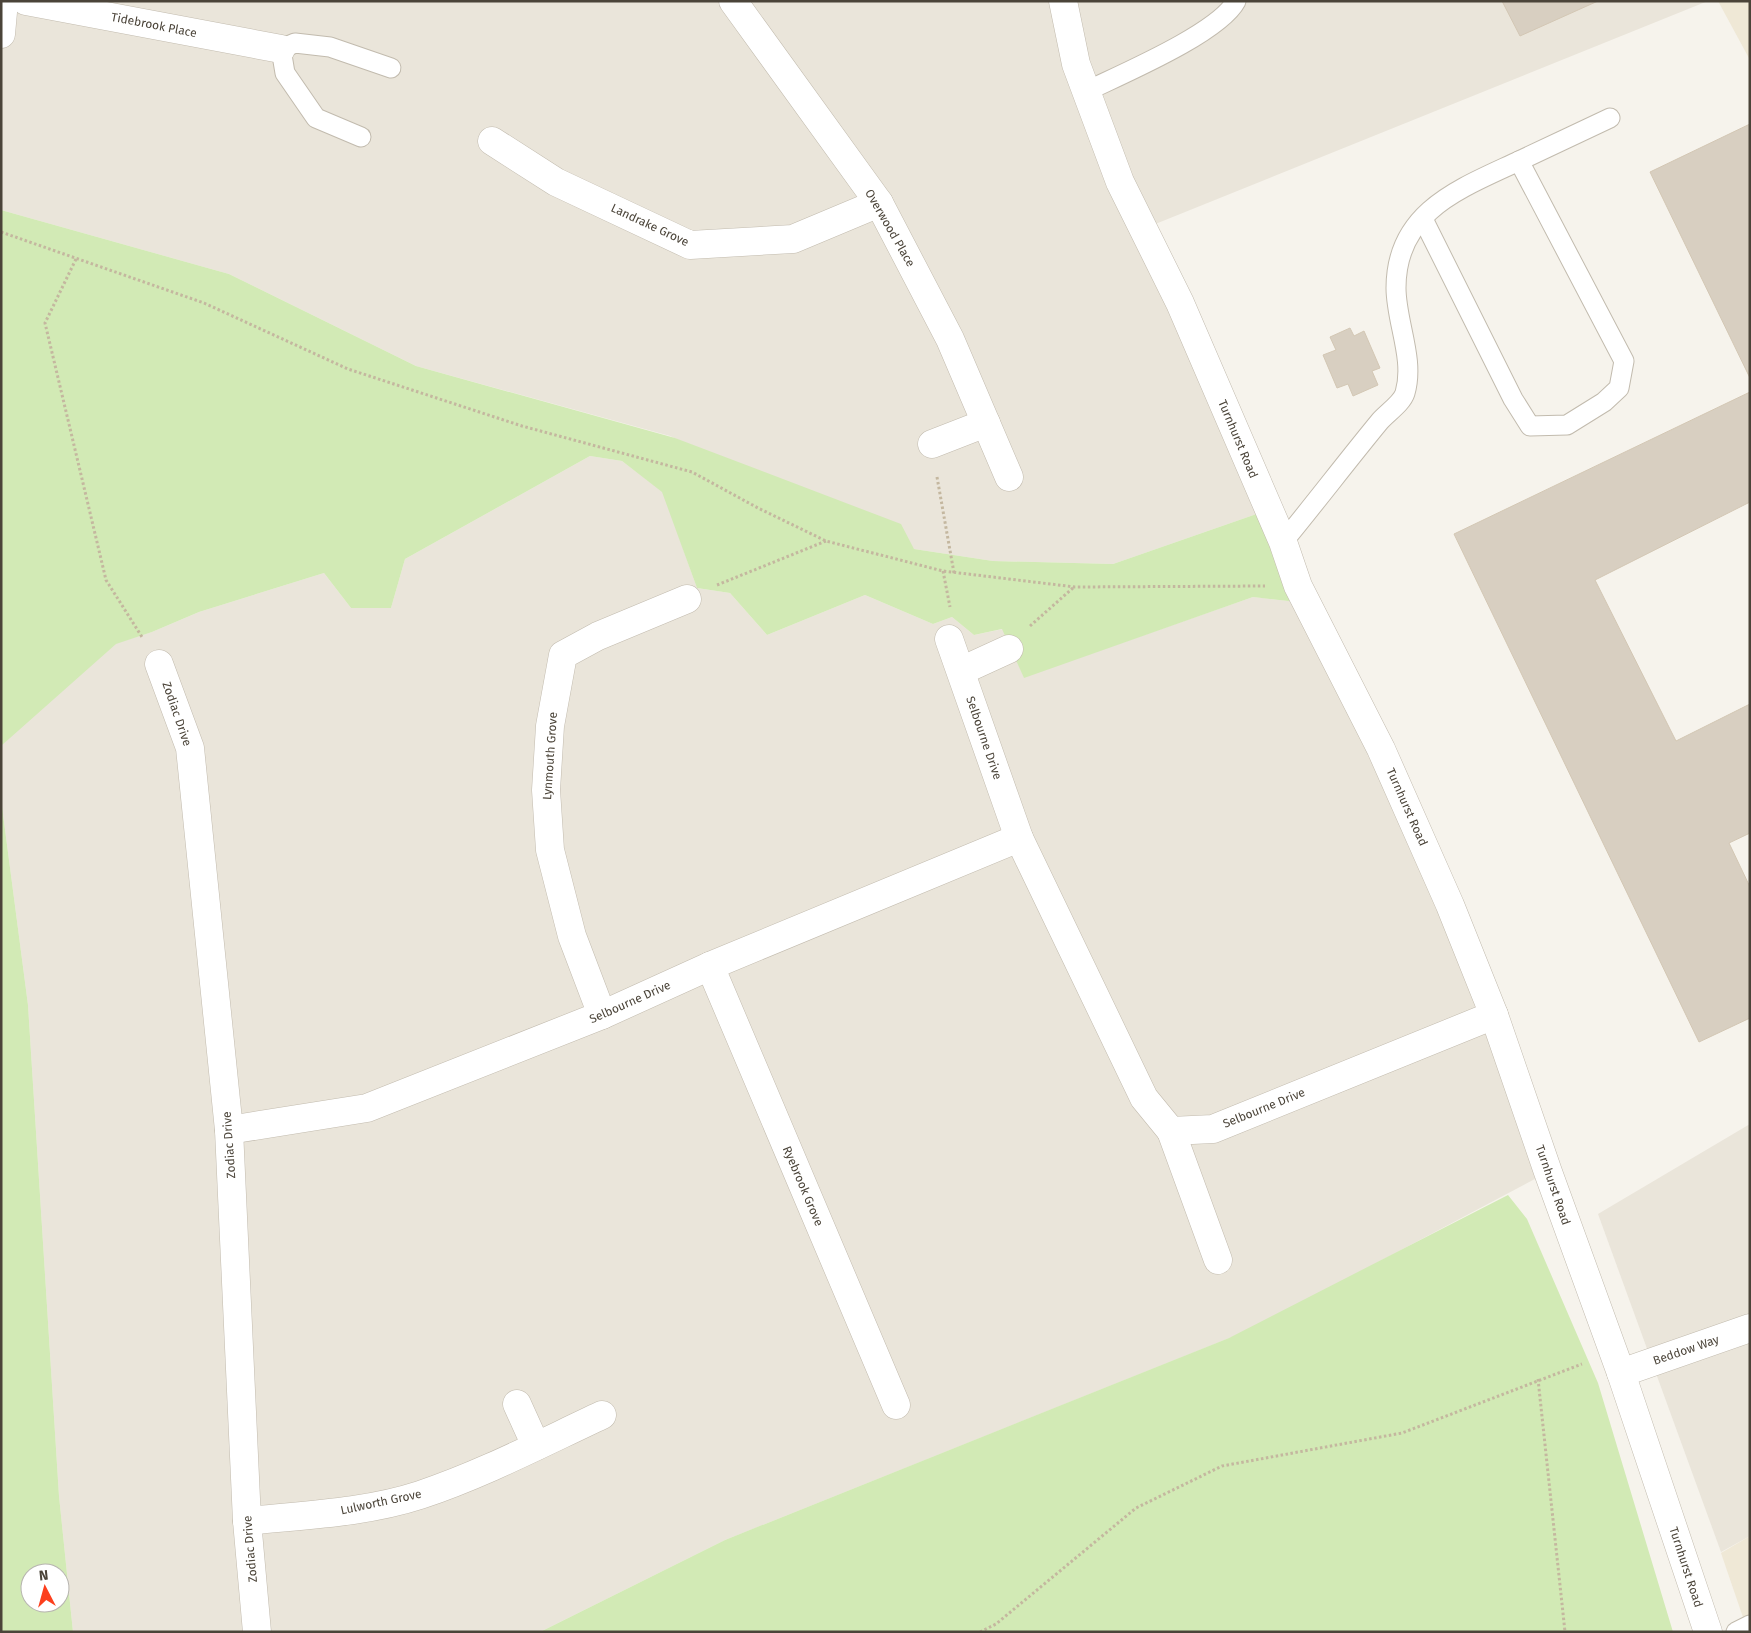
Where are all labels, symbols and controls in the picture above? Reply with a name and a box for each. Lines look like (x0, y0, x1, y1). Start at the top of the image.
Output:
street label: Tidebrook Place (110, 10, 198, 40)
street label: Overwood Place (862, 187, 918, 269)
street label: Landrake Grove (609, 201, 691, 249)
street label: Turnhurst Road (1215, 398, 1261, 480)
street label: Zodiac Drive (159, 680, 195, 748)
street label: Selbourne Drive (963, 694, 1005, 782)
street label: Lynmouth Grove (540, 712, 560, 800)
street label: Turnhurst Road (1384, 766, 1430, 848)
street label: Selbourne Drive (587, 978, 673, 1026)
street label: Selbourne Drive (1221, 1085, 1307, 1131)
street label: Zodiac Drive (220, 1111, 238, 1179)
street label: Turnhurst Road (1533, 1143, 1573, 1227)
street label: Ryebrook Grove (780, 1144, 826, 1228)
street label: Beddow Way (1651, 1332, 1721, 1368)
street label: Lulworth Grove (339, 1487, 423, 1517)
street label: Zodiac Drive (240, 1515, 260, 1583)
street label: Turnhurst Road (1666, 1525, 1706, 1609)
north arrow (20, 1563, 70, 1613)
text: N (38, 1567, 49, 1585)

